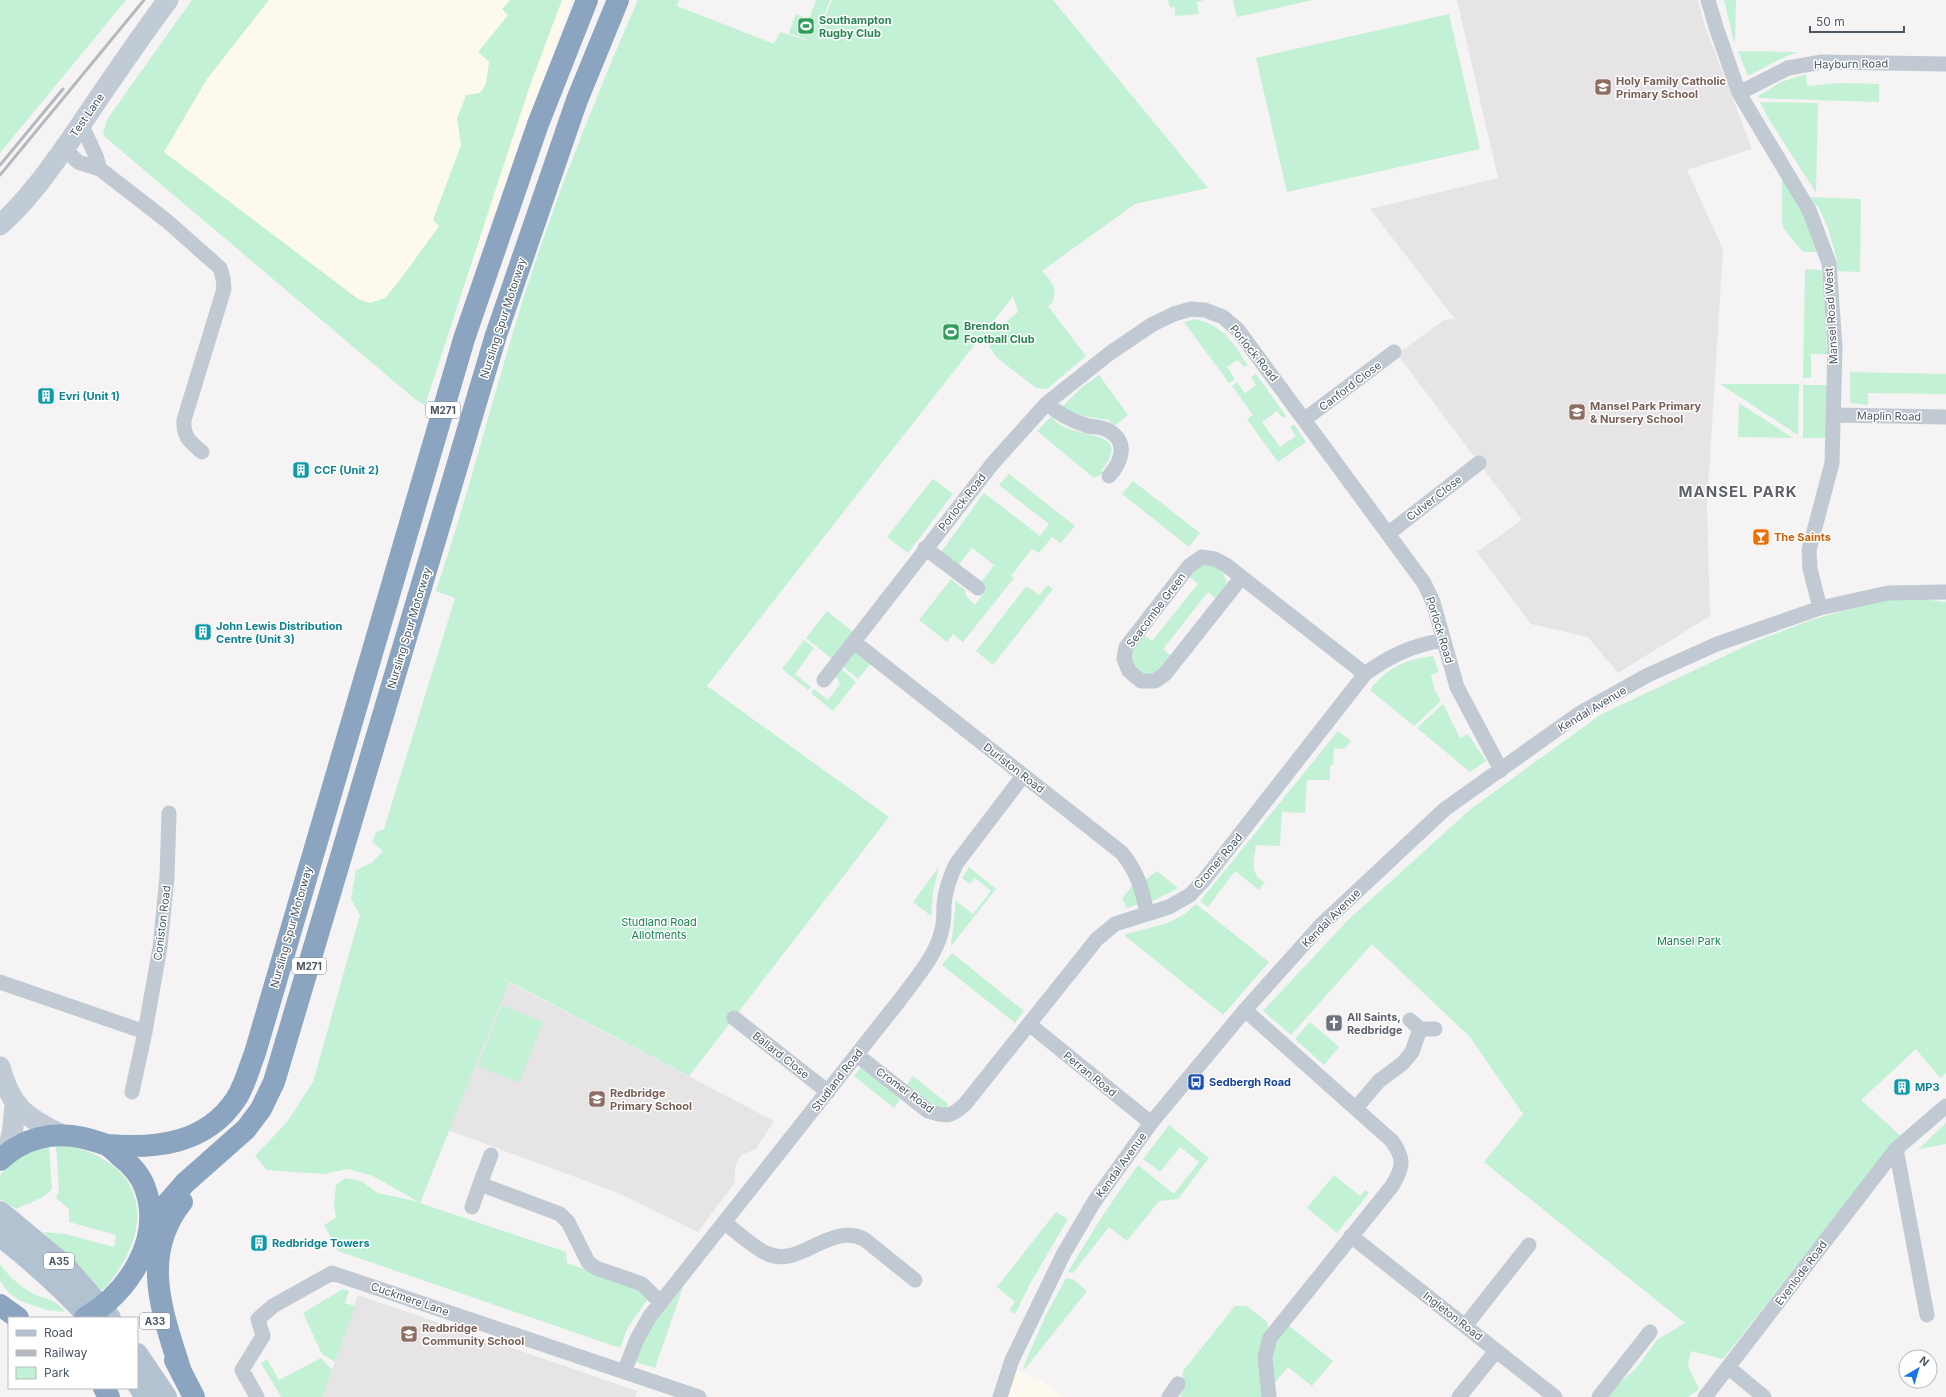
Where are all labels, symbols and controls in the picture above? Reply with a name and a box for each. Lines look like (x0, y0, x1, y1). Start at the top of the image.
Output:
scale bar (1810, 8, 1904, 34)
place label: Southampton Rugby Club (819, 13, 892, 40)
text: 50 m (1816, 14, 1845, 29)
sports icon: Southampton Rugby Club (796, 16, 816, 36)
street label: Hayburn Road (1814, 56, 1888, 72)
place label: Holy Family Catholic Primary School (1616, 74, 1726, 101)
school or university icon: Holy Family Catholic Primary School (1593, 77, 1613, 97)
street label: Test Lane (67, 90, 107, 140)
street label: Nursling Spur Motorway (477, 256, 529, 380)
street label: Mansel Road West (1821, 267, 1841, 364)
place label: Brendon Football Club (964, 319, 1035, 346)
sports icon: Brendon Football Club (941, 322, 961, 342)
street label: Porlock Road (1227, 322, 1281, 384)
street label: Canford Close (1316, 358, 1384, 414)
building icon: Evri (Unit 1) (36, 386, 56, 406)
place label: Evri (Unit 1) (59, 389, 120, 403)
place label: Mansel Park Primary & Nursery School (1590, 399, 1702, 426)
road number: M271 (426, 402, 460, 418)
school or university icon: Mansel Park Primary & Nursery School (1567, 402, 1587, 422)
street label: Maplin Road (1857, 408, 1921, 424)
building icon: CCF (Unit 2) (291, 460, 311, 480)
place label: CCF (Unit 2) (314, 463, 379, 477)
street label: Porlock Road (935, 470, 989, 534)
street label: Culver Close (1404, 472, 1464, 524)
district label: MANSEL PARK (1679, 482, 1797, 501)
bar icon: The Saints (1751, 527, 1771, 547)
place label: The Saints (1774, 530, 1831, 544)
street label: Nursling Spur Motorway (384, 566, 434, 690)
street label: Seacombe Green (1123, 570, 1189, 650)
street label: Porlock Road (1423, 595, 1457, 665)
place label: John Lewis Distribution Centre (Unit 3) (216, 619, 342, 646)
building icon: John Lewis Distribution Centre (Unit 3) (193, 622, 213, 642)
street label: Kendal Avenue (1555, 683, 1629, 735)
street label: Durlston Road (981, 740, 1047, 796)
street label: Cromer Road (1191, 830, 1245, 892)
street label: Nursling Spur Motorway (267, 865, 315, 989)
street label: Coniston Road (150, 885, 174, 961)
street label: Kendal Avenue (1299, 886, 1363, 950)
park label: Studland Road Allotments (621, 915, 697, 942)
park label: Mansel Park (1657, 934, 1721, 948)
road number: M271 (292, 958, 326, 974)
place label: All Saints, Redbridge (1347, 1010, 1403, 1037)
church icon: All Saints, Redbridge (1324, 1013, 1344, 1033)
street label: Ballard Close (750, 1028, 812, 1082)
street label: Studland Road (808, 1046, 866, 1114)
street label: Perran Road (1061, 1048, 1119, 1100)
street label: Cromer Road (873, 1064, 937, 1116)
bus stop icon: Sedbergh Road (1186, 1072, 1206, 1092)
place label: Sedbergh Road (1209, 1075, 1291, 1089)
building icon: MP3 (1892, 1077, 1912, 1097)
place label: MP3 (1915, 1080, 1939, 1094)
place label: Redbridge Primary School (610, 1086, 692, 1113)
school or university icon: Redbridge Primary School (587, 1089, 607, 1109)
street label: Kendal Avenue (1093, 1130, 1149, 1200)
building icon: Redbridge Towers (249, 1233, 269, 1253)
place label: Redbridge Towers (272, 1236, 370, 1250)
street label: Evenlode Road (1772, 1238, 1830, 1308)
road number: A35 (44, 1253, 74, 1269)
street label: Cuckmere Lane (369, 1279, 451, 1319)
street label: Ingleton Road (1421, 1288, 1485, 1344)
road number: A33 (140, 1313, 170, 1329)
legend (8, 1317, 138, 1389)
place label: Redbridge Community School (422, 1321, 524, 1348)
school or university icon: Redbridge Community School (399, 1324, 419, 1344)
text: Road (44, 1325, 73, 1340)
text: Railway (44, 1345, 88, 1360)
north arrow (1898, 1349, 1938, 1389)
text: N (1917, 1353, 1932, 1369)
text: Park (44, 1365, 70, 1380)

